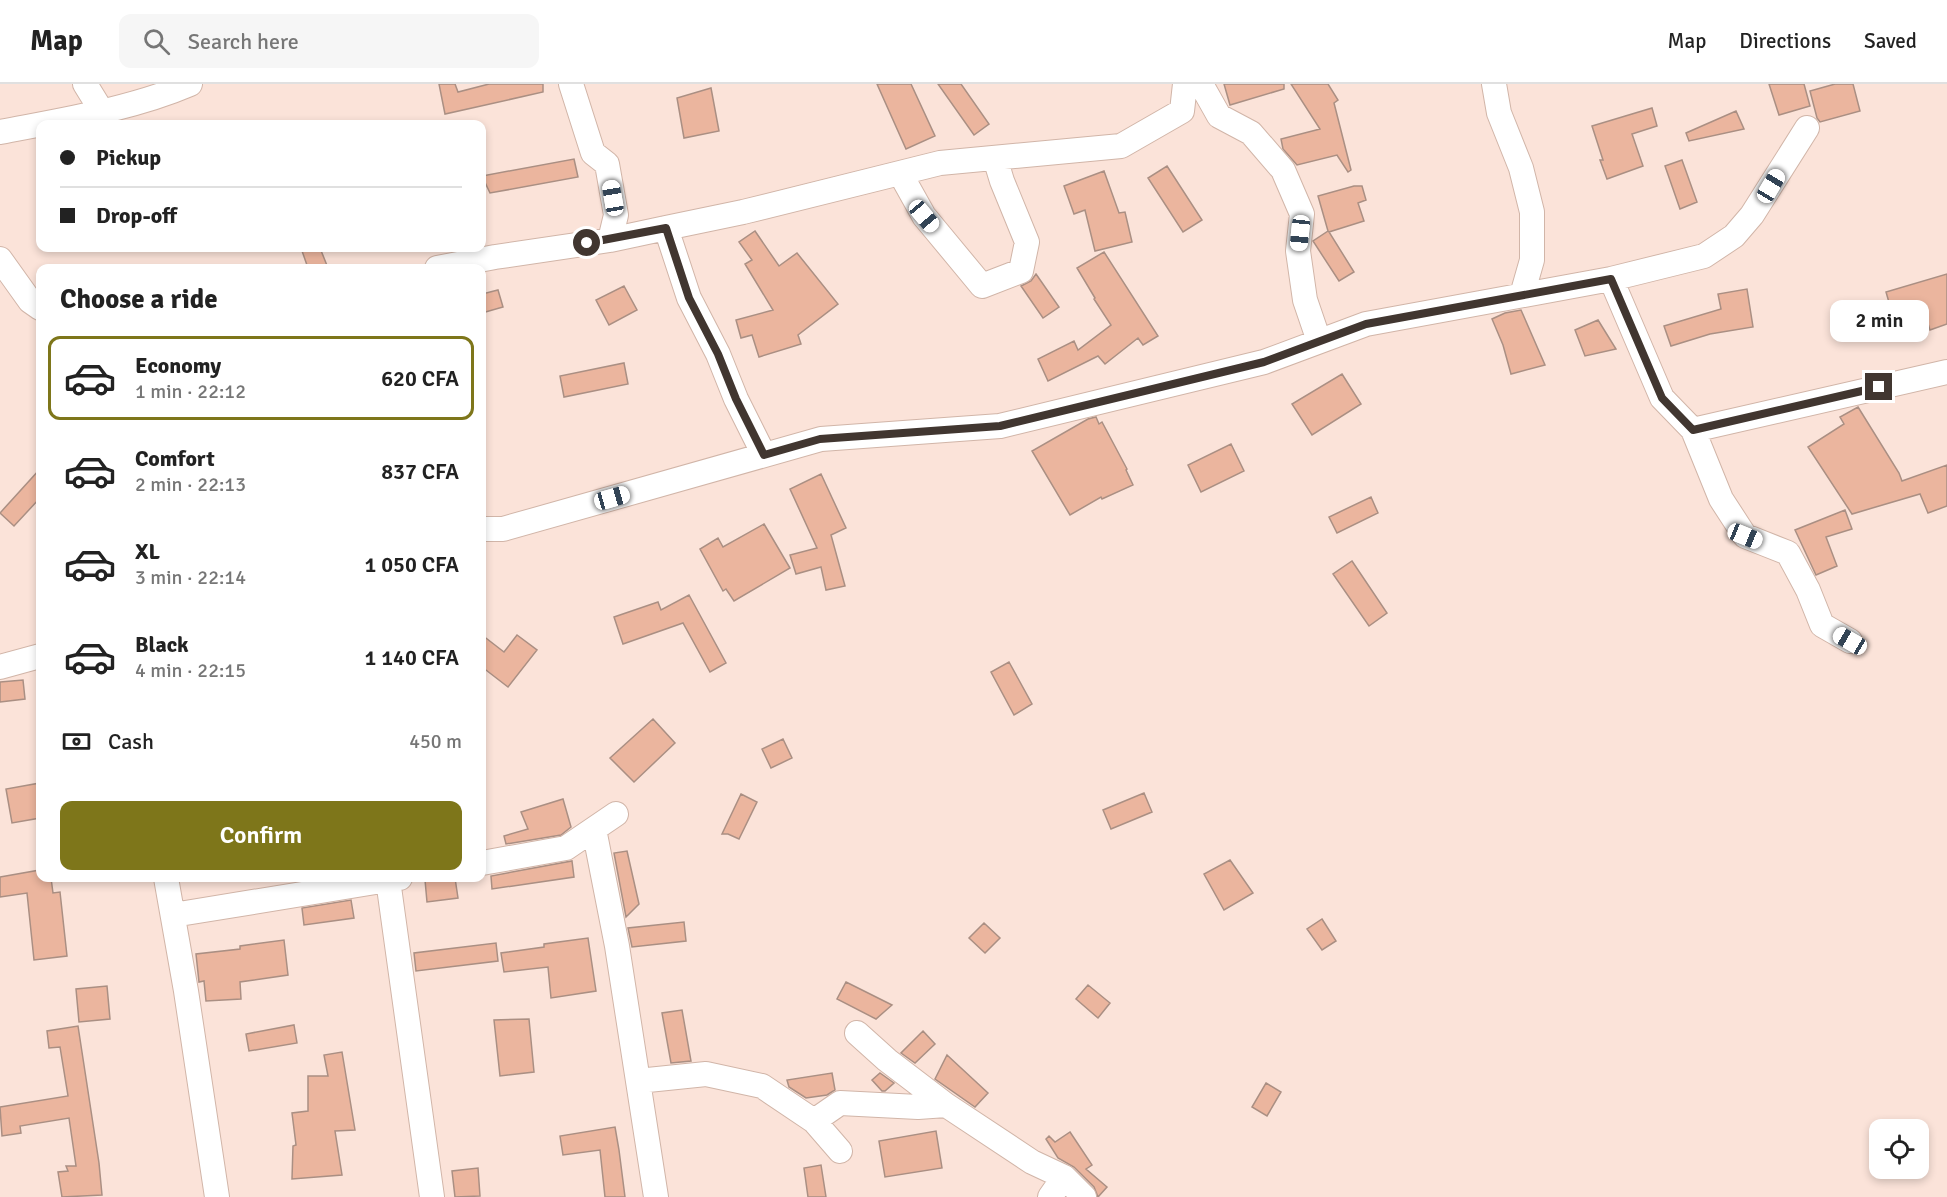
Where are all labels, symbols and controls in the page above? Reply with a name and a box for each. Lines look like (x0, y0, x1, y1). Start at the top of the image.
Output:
search box (119, 14, 539, 68)
text: Map (30, 24, 83, 58)
icon: search (140, 25, 173, 58)
text: Search here (188, 28, 299, 55)
text: Map (1668, 28, 1706, 54)
text: Directions (1739, 28, 1831, 54)
text: Saved (1864, 28, 1917, 54)
text: Pickup (96, 144, 161, 171)
car (1754, 166, 1788, 206)
car (601, 179, 625, 217)
car (906, 196, 942, 236)
text: Drop-off (96, 202, 177, 229)
car (1289, 214, 1311, 252)
route start (573, 229, 600, 256)
text: Choose a ride (60, 283, 218, 316)
callout: 2 min (1830, 300, 1928, 342)
text: 2 min (1856, 308, 1903, 333)
icon: car (63, 351, 117, 405)
text: Economy (135, 352, 221, 379)
text: 620 CFA (381, 365, 459, 392)
route end (1865, 373, 1892, 400)
text: 1 min · 22:12 (135, 379, 246, 404)
icon: car (63, 444, 117, 498)
text: Comfort (135, 445, 215, 472)
text: 837 CFA (381, 458, 459, 485)
text: 2 min · 22:13 (135, 472, 246, 497)
car (592, 484, 632, 512)
car (1725, 521, 1765, 551)
icon: car (63, 537, 117, 591)
text: XL (135, 538, 160, 565)
text: 1 050 CFA (364, 551, 459, 578)
text: 3 min · 22:14 (135, 565, 246, 590)
car (1830, 624, 1870, 658)
icon: car (63, 630, 117, 684)
text: Black (135, 631, 189, 658)
text: 1 140 CFA (364, 644, 459, 671)
text: 4 min · 22:15 (135, 658, 246, 683)
icon: cash (60, 725, 93, 758)
text: Cash (108, 728, 154, 755)
text: 450 m (409, 729, 462, 754)
button: Confirm (60, 801, 462, 870)
map controls (1869, 1119, 1929, 1179)
button: locate (1869, 1119, 1929, 1179)

